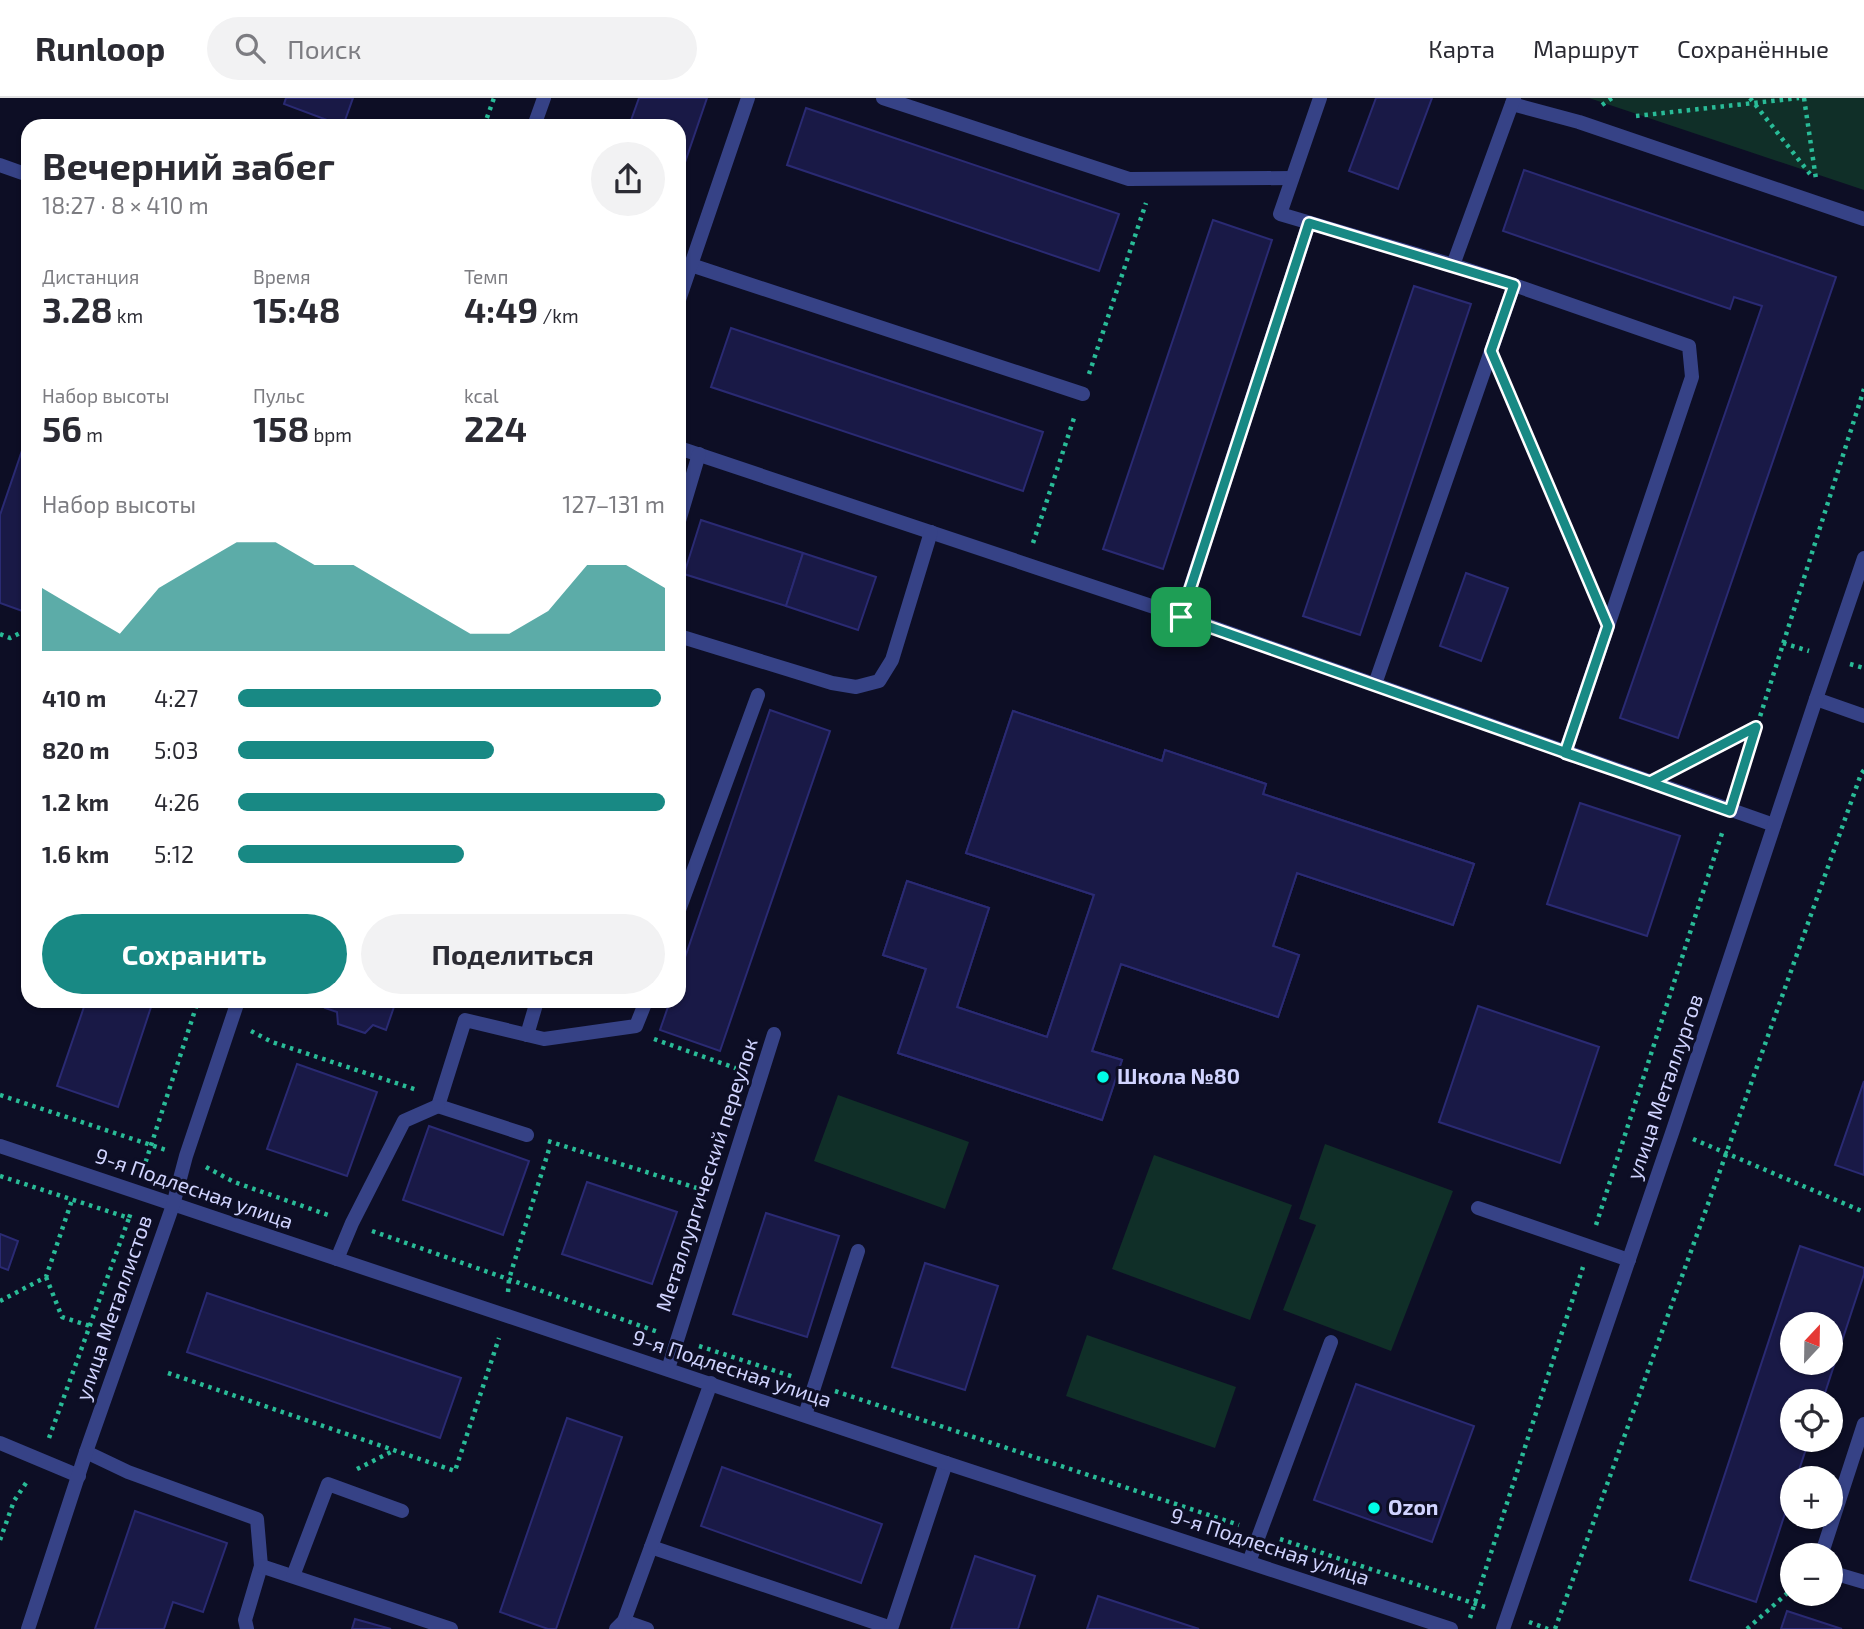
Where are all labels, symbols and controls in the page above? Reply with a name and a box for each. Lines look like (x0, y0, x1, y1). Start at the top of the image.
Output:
search box (207, 17, 697, 80)
text: Runloop (35, 28, 165, 68)
icon: search (231, 29, 269, 67)
text: Поиск (287, 33, 362, 64)
text: Карта (1428, 34, 1495, 63)
text: Маршрут (1533, 34, 1639, 63)
text: Сохранённые (1677, 34, 1829, 63)
text: Вечерний забег (42, 142, 335, 188)
button: share (591, 142, 665, 216)
text: 18:27 · 8 × 410 m (42, 191, 209, 219)
text: Дистанция (42, 265, 139, 288)
text: Время (253, 265, 311, 288)
text: Темп (464, 265, 508, 288)
text: 3.28 (42, 288, 113, 330)
text: 15:48 (253, 288, 341, 330)
text: 4:49 (464, 288, 538, 330)
text: km (113, 304, 143, 327)
text: /km (538, 304, 579, 327)
text: Набор высоты (42, 384, 169, 407)
text: Пульс (253, 384, 305, 407)
text: kcal (464, 384, 499, 407)
text: 56 (42, 407, 82, 449)
text: 158 (253, 407, 309, 449)
text: 224 (464, 407, 527, 449)
text: m (82, 423, 103, 446)
text: bpm (309, 423, 352, 446)
text: Набор высоты (42, 490, 196, 518)
text: 127–131 m (562, 490, 665, 518)
pin (1151, 587, 1211, 647)
icon: arrive (1162, 598, 1200, 636)
text: 410 m (42, 684, 106, 712)
text: 4:27 (154, 684, 198, 712)
text: 820 m (42, 736, 109, 764)
text: 5:03 (154, 736, 198, 764)
text: 1.2 km (42, 788, 109, 816)
text: 4:26 (154, 788, 200, 816)
text: 1.6 km (42, 840, 109, 868)
text: 5:12 (154, 840, 194, 868)
button: Сохранить (42, 914, 347, 994)
button: Поделиться (361, 914, 665, 994)
street label: улица Металлургов (1620, 990, 1708, 1183)
street label: Металлургический переулок (649, 1035, 763, 1315)
place label: Школа №80 (1117, 1063, 1240, 1088)
marker: Школа №80 (1095, 1069, 1111, 1085)
street label: 9-я Подлесная улица (92, 1142, 297, 1234)
street label: улица Металлистов (69, 1211, 157, 1404)
north arrow (1780, 1312, 1843, 1376)
map controls (1780, 1312, 1843, 1606)
street label: 9-я Подлесная улица (630, 1324, 835, 1412)
button: locate (1780, 1389, 1843, 1452)
button: + (1780, 1466, 1843, 1529)
place label: Ozon (1388, 1494, 1438, 1519)
marker: Ozon (1366, 1500, 1382, 1516)
street label: 9-я Подлесная улица (1168, 1502, 1373, 1590)
button: − (1780, 1543, 1843, 1606)

